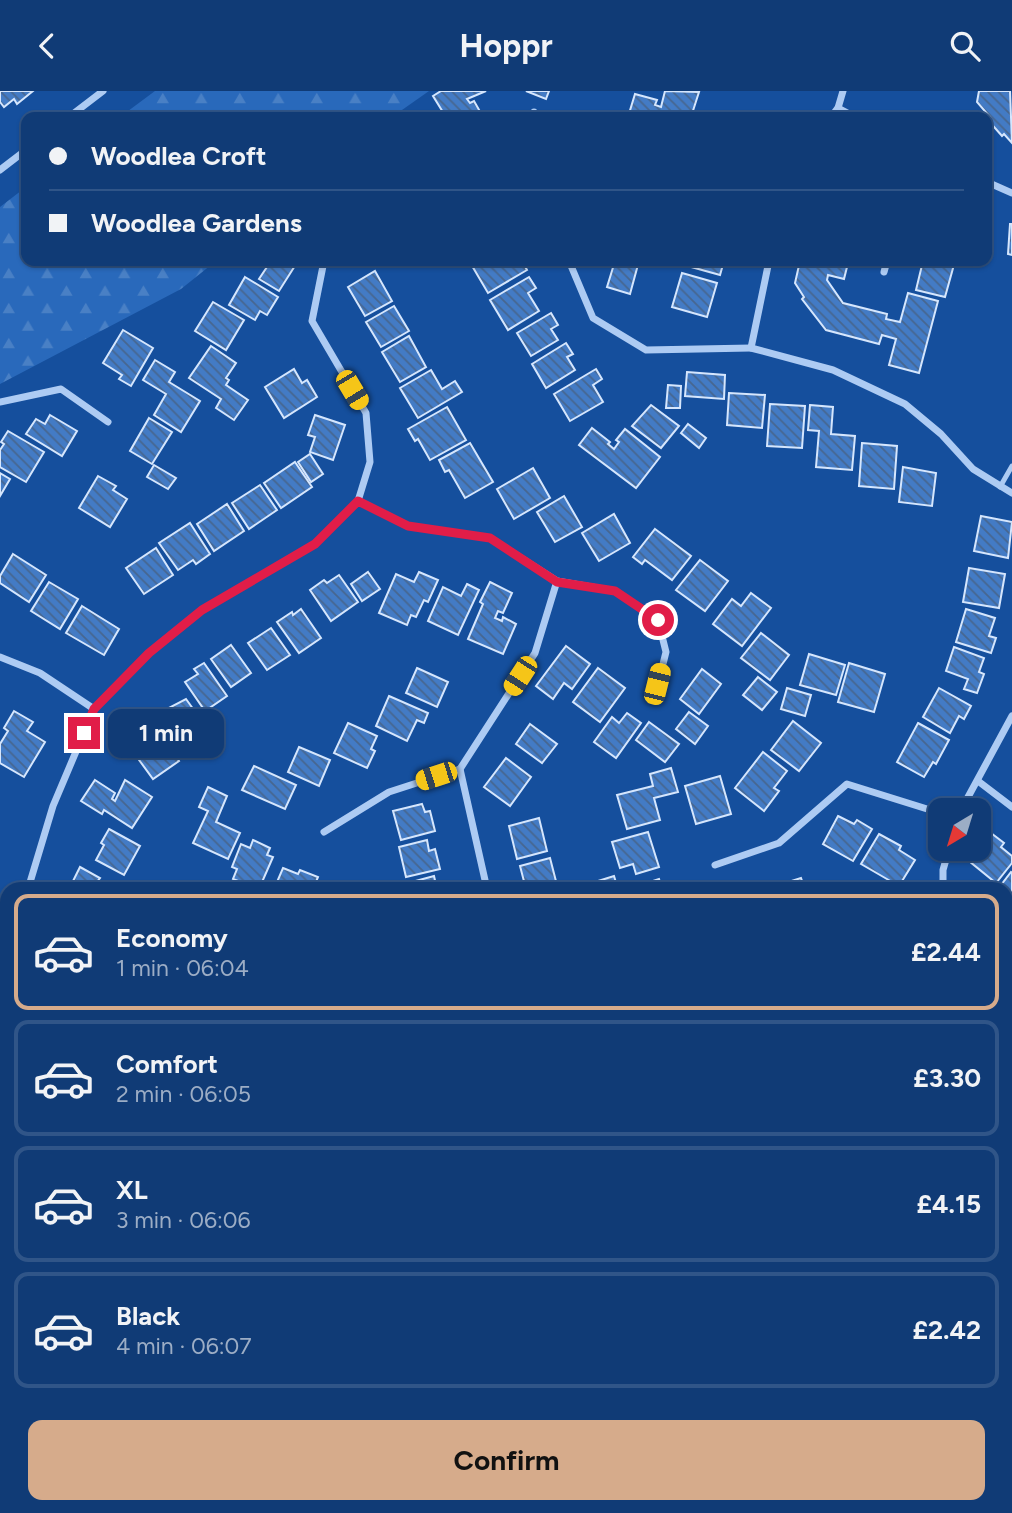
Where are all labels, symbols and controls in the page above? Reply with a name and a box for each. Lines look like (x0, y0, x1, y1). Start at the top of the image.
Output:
icon: back (28, 27, 66, 65)
text: Hoppr (459, 27, 553, 65)
icon: search (946, 27, 984, 65)
text: Woodlea Croft (91, 140, 267, 172)
text: Woodlea Gardens (91, 207, 302, 239)
car (333, 367, 372, 413)
route start (642, 604, 674, 636)
car (500, 653, 541, 699)
car (642, 661, 673, 707)
callout: 1 min (108, 709, 224, 757)
route end (68, 717, 100, 749)
text: 1 min (139, 719, 193, 747)
car (413, 760, 460, 792)
north arrow (928, 798, 990, 861)
map controls (928, 798, 991, 861)
icon: car (32, 921, 95, 984)
text: Economy (116, 922, 228, 954)
text: £2.44 (911, 936, 981, 968)
text: 1 min · 06:04 (116, 954, 249, 982)
icon: car (32, 1047, 95, 1110)
text: Comfort (116, 1048, 218, 1080)
text: £3.30 (913, 1062, 981, 1094)
text: 2 min · 06:05 (116, 1080, 251, 1108)
icon: car (32, 1173, 95, 1236)
text: XL (116, 1174, 148, 1206)
text: £4.15 (917, 1188, 981, 1220)
text: 3 min · 06:06 (116, 1206, 250, 1234)
icon: car (32, 1299, 95, 1362)
text: Black (116, 1300, 180, 1332)
text: £2.42 (913, 1314, 981, 1346)
text: 4 min · 06:07 (116, 1332, 252, 1360)
button: Confirm (28, 1420, 985, 1500)

